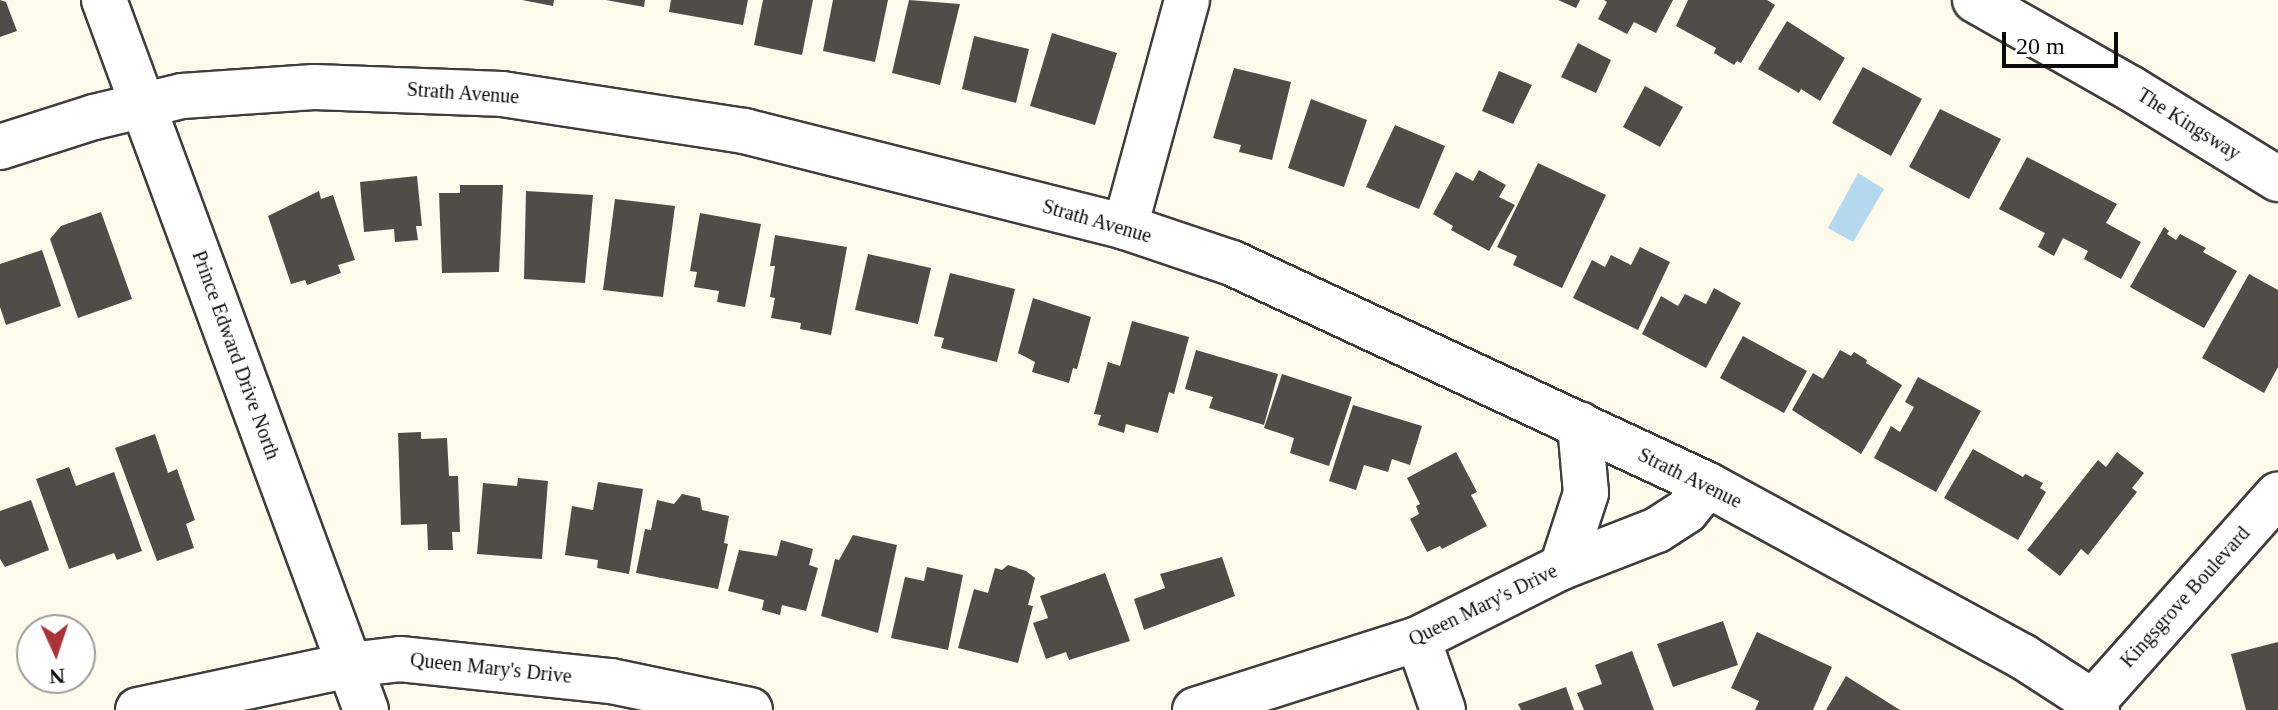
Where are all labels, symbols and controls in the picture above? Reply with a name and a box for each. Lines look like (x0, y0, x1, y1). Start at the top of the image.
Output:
scale bar (2006, 16, 2122, 66)
text: 20 m (2016, 33, 2065, 59)
street label: Strath Avenue (406, 77, 520, 109)
street label: The Kingsway (2133, 83, 2245, 165)
street label: Strath Avenue (1039, 194, 1155, 248)
street label: Prince Edward Drive North (187, 247, 285, 463)
street label: Strath Avenue (1634, 442, 1746, 514)
street label: Kingsgrove Boulevard (2115, 521, 2255, 673)
street label: Queen Mary's Drive (1405, 559, 1561, 651)
north arrow (16, 614, 96, 694)
street label: Queen Mary's Drive (409, 648, 573, 688)
text: N (49, 664, 66, 689)

